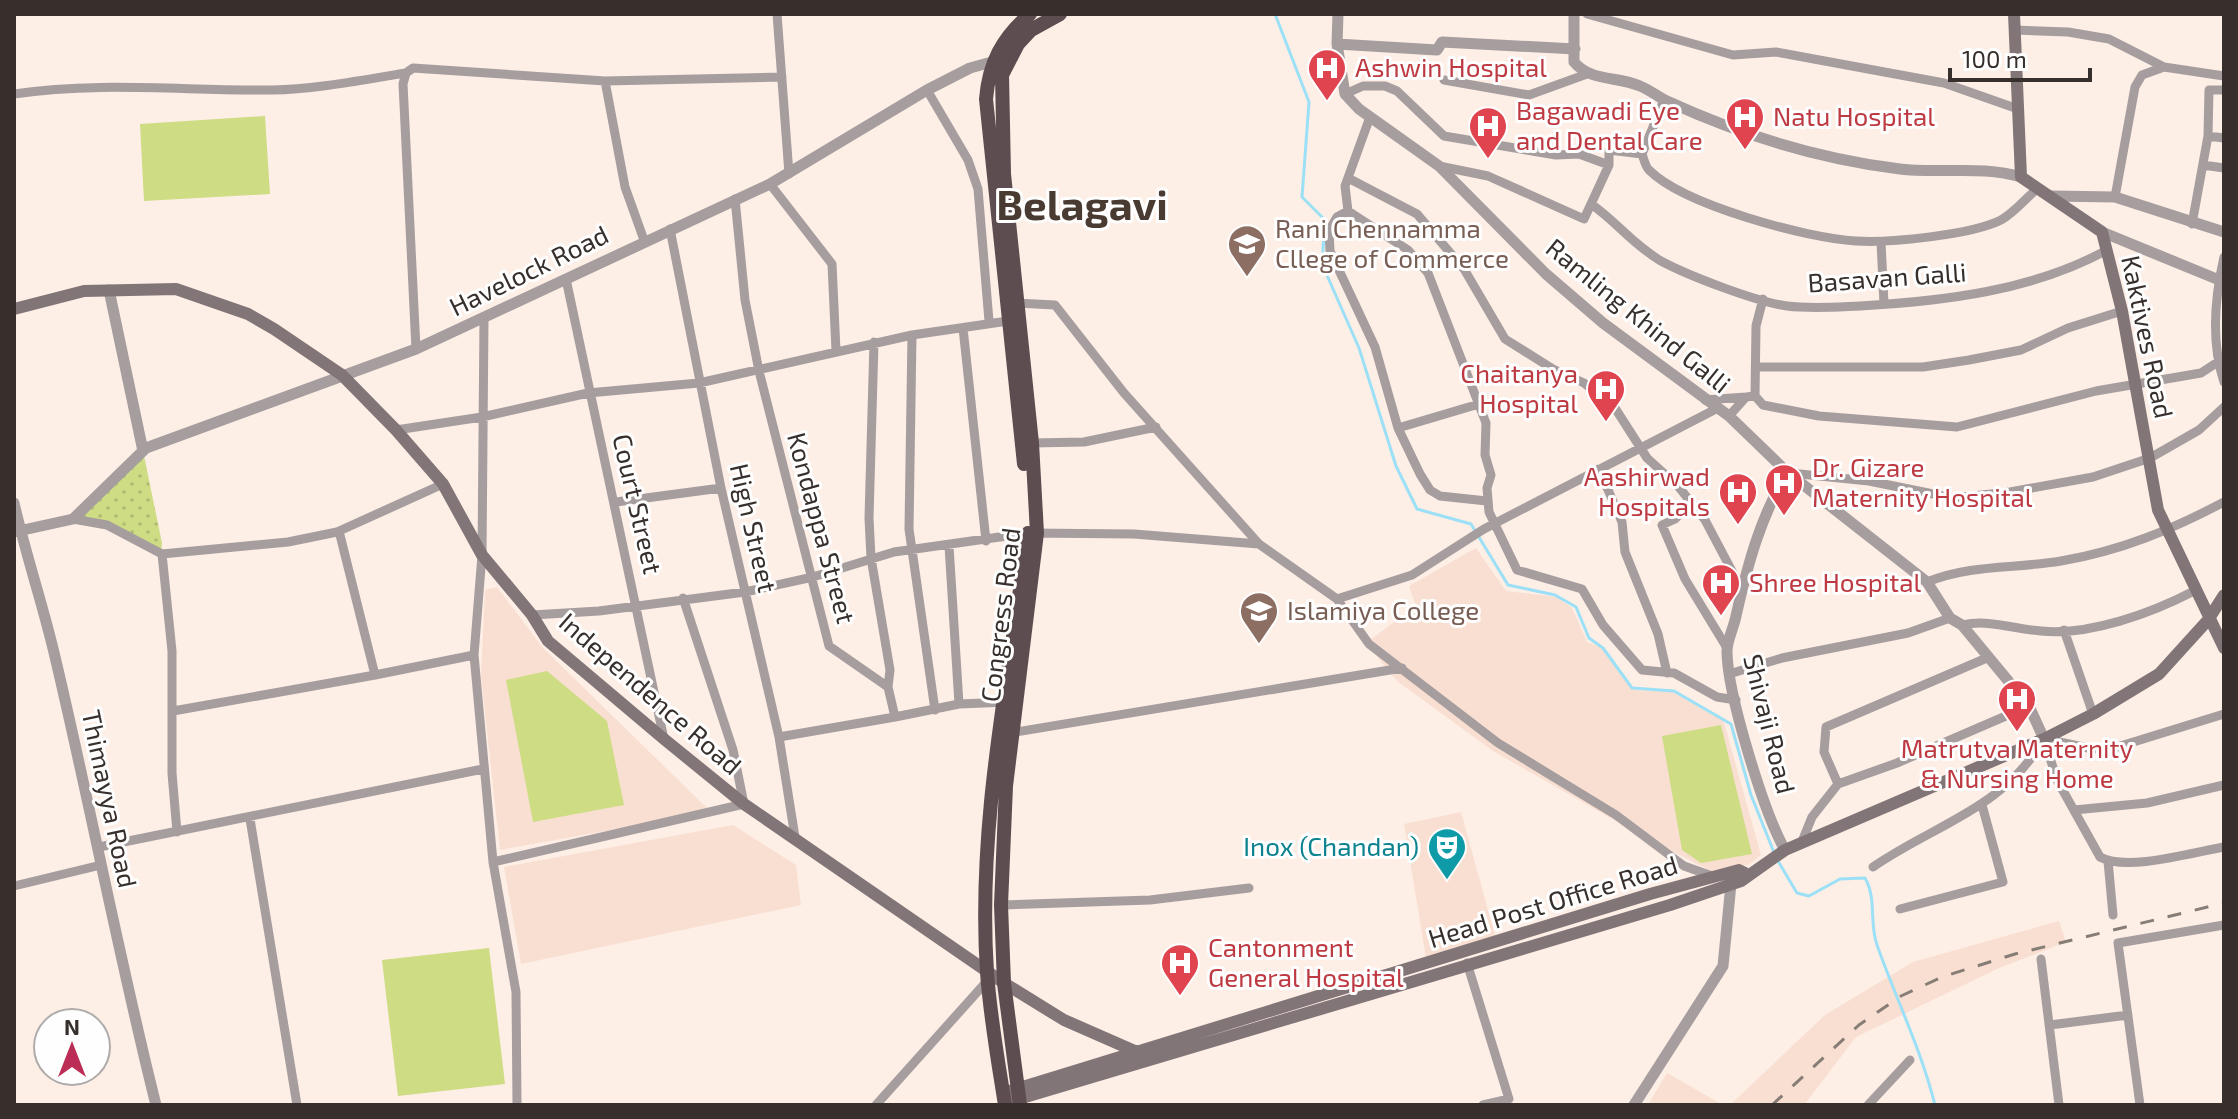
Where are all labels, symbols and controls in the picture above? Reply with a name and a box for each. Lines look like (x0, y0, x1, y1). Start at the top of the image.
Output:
scale bar (1950, 32, 2090, 82)
text: 100 m (1962, 44, 2027, 73)
hospital icon: Ashwin Hospital (1306, 47, 1348, 102)
place label: Ashwin Hospital (1355, 51, 1547, 82)
place label: Bagawadi Eye and Dental Care (1516, 94, 1703, 155)
hospital icon: Natu Hospital (1724, 96, 1766, 151)
place label: Natu Hospital (1773, 100, 1935, 131)
hospital icon: Bagawadi Eye and Dental Care (1467, 105, 1509, 160)
district label: Belagavi (996, 178, 1168, 228)
place label: Rani Chennamma Cllege of Commerce (1275, 212, 1509, 273)
street label: Havelock Road (444, 218, 613, 322)
school or university icon: Rani Chennamma Cllege of Commerce (1226, 223, 1268, 278)
street label: Ramling Khind Galli (1541, 231, 1737, 399)
street label: Kaktives Road (2116, 252, 2181, 421)
street label: Basavan Galli (1806, 255, 1967, 298)
place label: Chaitanya Hospital (1460, 357, 1578, 418)
hospital icon: Chaitanya Hospital (1585, 368, 1627, 423)
street label: Kondappa Street (782, 429, 863, 627)
street label: Court Street (607, 431, 670, 577)
place label: Dr. Gizare Maternity Hospital (1812, 451, 2033, 512)
street label: High Street (725, 460, 784, 595)
place label: Aashirwad Hospitals (1584, 460, 1710, 521)
hospital icon: Dr. Gizare Maternity Hospital (1763, 462, 1805, 517)
hospital icon: Aashirwad Hospitals (1717, 471, 1759, 526)
street label: Congress Road (973, 526, 1026, 704)
hospital icon: Shree Hospital (1700, 562, 1742, 617)
place label: Shree Hospital (1749, 566, 1922, 597)
school or university icon: Islamiya College (1238, 590, 1280, 645)
place label: Islamiya College (1287, 594, 1479, 625)
street label: Independence Road (554, 605, 748, 780)
street label: Shivaji Road (1738, 651, 1803, 797)
hospital icon: Matrutva Maternity & Nursing Home (1996, 678, 2038, 733)
street label: Thimayya Road (76, 707, 144, 890)
place label: Matrutva Maternity & Nursing Home (1901, 732, 2133, 793)
theatre icon: Inox (Chandan) (1426, 826, 1468, 881)
place label: Inox (Chandan) (1243, 830, 1419, 861)
street label: Head Post Office Road (1424, 848, 1681, 953)
place label: Cantonment General Hospital (1208, 931, 1404, 992)
hospital icon: Cantonment General Hospital (1159, 942, 1201, 997)
north arrow (32, 1007, 112, 1087)
text: N (64, 1013, 80, 1039)

